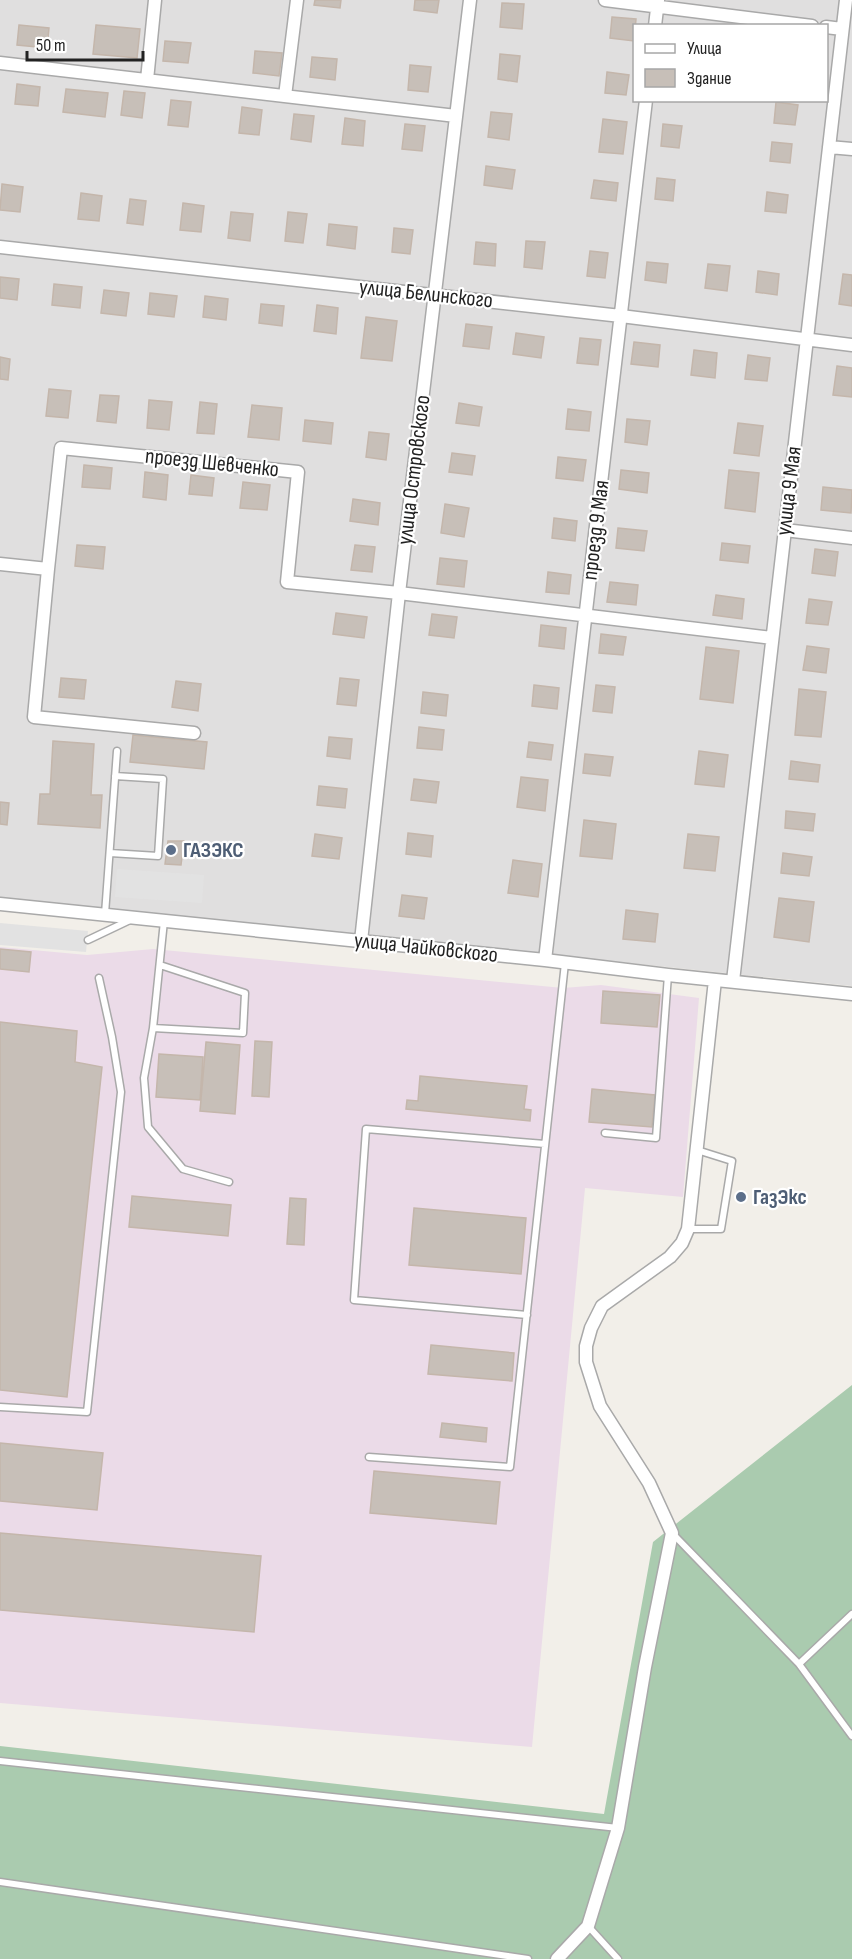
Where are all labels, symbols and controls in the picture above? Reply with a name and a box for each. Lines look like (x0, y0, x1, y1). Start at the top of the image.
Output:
scale bar (27, 24, 142, 62)
legend (633, 24, 828, 102)
text: 50 m (36, 35, 66, 56)
text: Улица (687, 38, 722, 59)
text: Здание (687, 68, 732, 89)
street label: улица Белинского (358, 274, 494, 314)
street label: улица Островского (391, 394, 437, 546)
street label: проезд Шевченко (144, 443, 280, 483)
street label: улица 9 Мая (770, 445, 808, 537)
street label: проезд 9 Мая (576, 479, 616, 581)
place label: ГАЗЭКС (183, 837, 244, 864)
marker: ГАЗЭКС (164, 843, 178, 857)
street label: улица Чайковского (353, 927, 499, 969)
place label: ГазЭкс (753, 1184, 807, 1211)
marker: ГазЭкс (734, 1190, 748, 1204)

